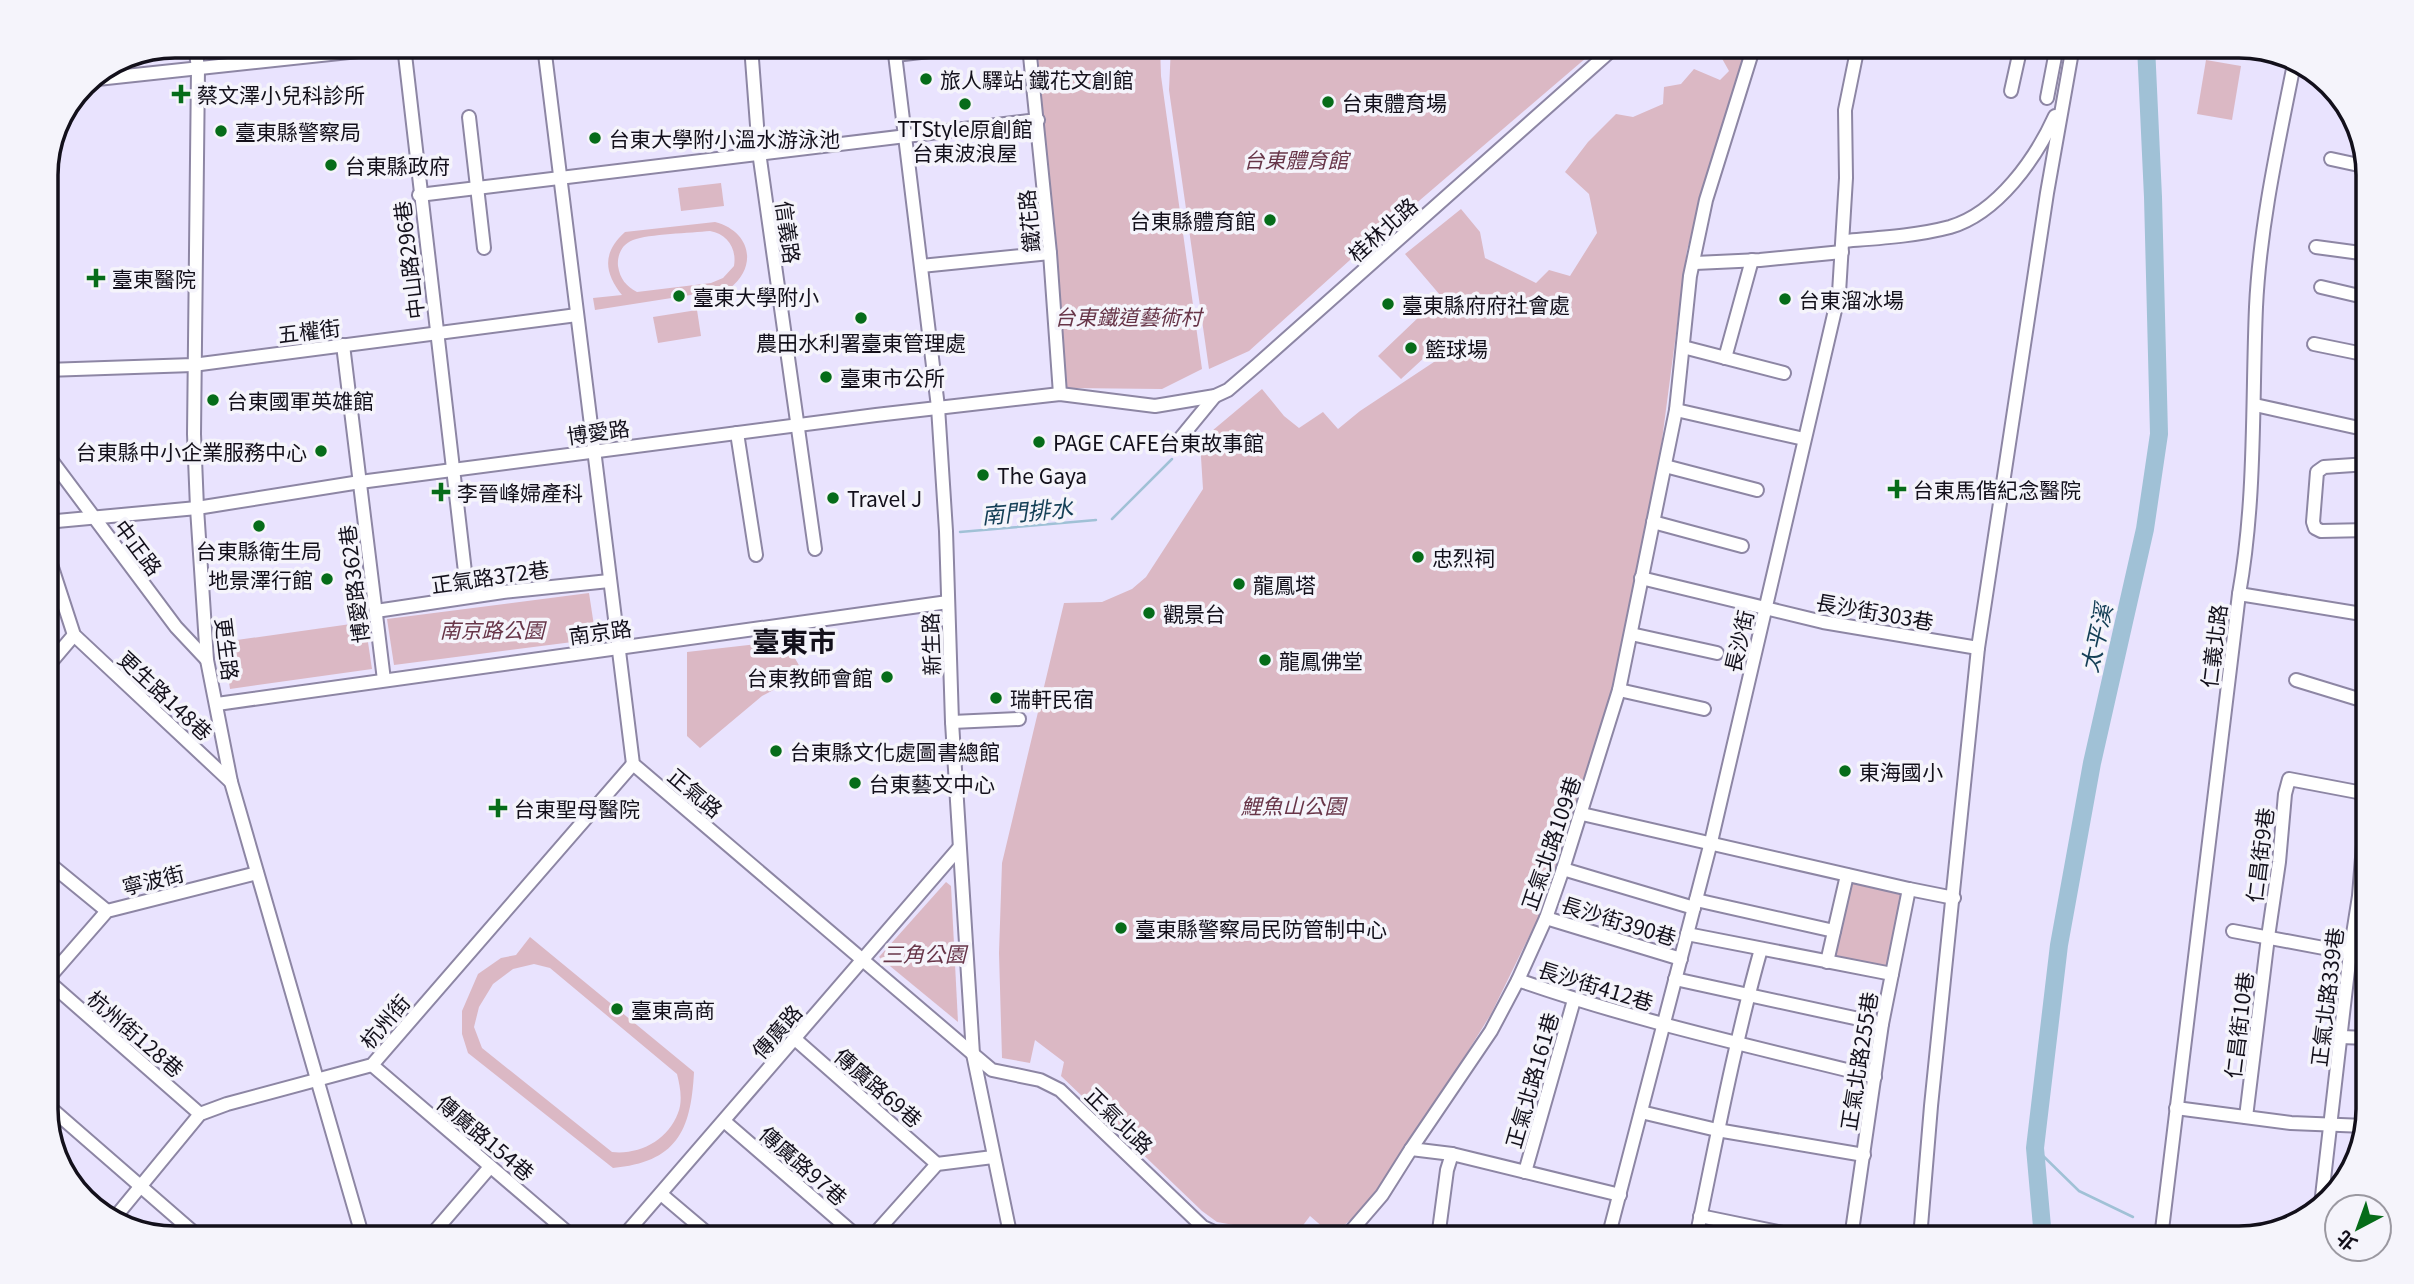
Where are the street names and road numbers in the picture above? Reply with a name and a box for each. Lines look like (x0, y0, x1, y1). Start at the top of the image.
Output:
street label: 鐵花路 (1010, 188, 1046, 254)
street label: 桂林北路 (1341, 190, 1423, 268)
street label: 中山路296巷 (386, 199, 430, 321)
street label: 信義路 (770, 199, 808, 265)
street label: 五權街 (276, 311, 342, 349)
street label: 博愛路 (565, 412, 631, 450)
street label: 中正路 (108, 513, 170, 581)
street label: 博愛路362巷 (331, 523, 375, 645)
street label: 正氣路372巷 (429, 553, 551, 599)
street label: 長沙街303巷 (1814, 586, 1936, 636)
street label: 仁義北路 (2193, 602, 2233, 690)
street label: 長沙街 (1716, 607, 1760, 675)
street label: 南京路 (567, 612, 633, 650)
street label: 新生路 (914, 612, 946, 676)
street label: 更生路 (209, 616, 247, 682)
street label: 更生路148巷 (112, 643, 220, 747)
street label: 正氣路 (662, 760, 730, 824)
street label: 正氣北路109巷 (1513, 772, 1587, 914)
street label: 仁昌街9巷 (2238, 806, 2280, 904)
street label: 寧波街 (119, 857, 187, 901)
street label: 長沙街390巷 (1558, 888, 1680, 952)
street label: 正氣北路339巷 (2303, 926, 2349, 1068)
street label: 長沙街412巷 (1535, 953, 1657, 1017)
street label: 仁昌街10巷 (2217, 970, 2259, 1080)
street label: 杭州街128巷 (81, 983, 191, 1083)
street label: 杭州街 (352, 987, 416, 1055)
street label: 正氣北路255巷 (1832, 990, 1884, 1132)
street label: 傳廣路 (744, 997, 808, 1065)
street label: 正氣北路161巷 (1497, 1009, 1565, 1151)
street label: 傳廣路69巷 (829, 1040, 929, 1134)
street label: 正氣北路 (1079, 1080, 1161, 1160)
street label: 傳廣路154巷 (431, 1087, 541, 1187)
street label: 傳廣路97巷 (754, 1118, 854, 1212)

